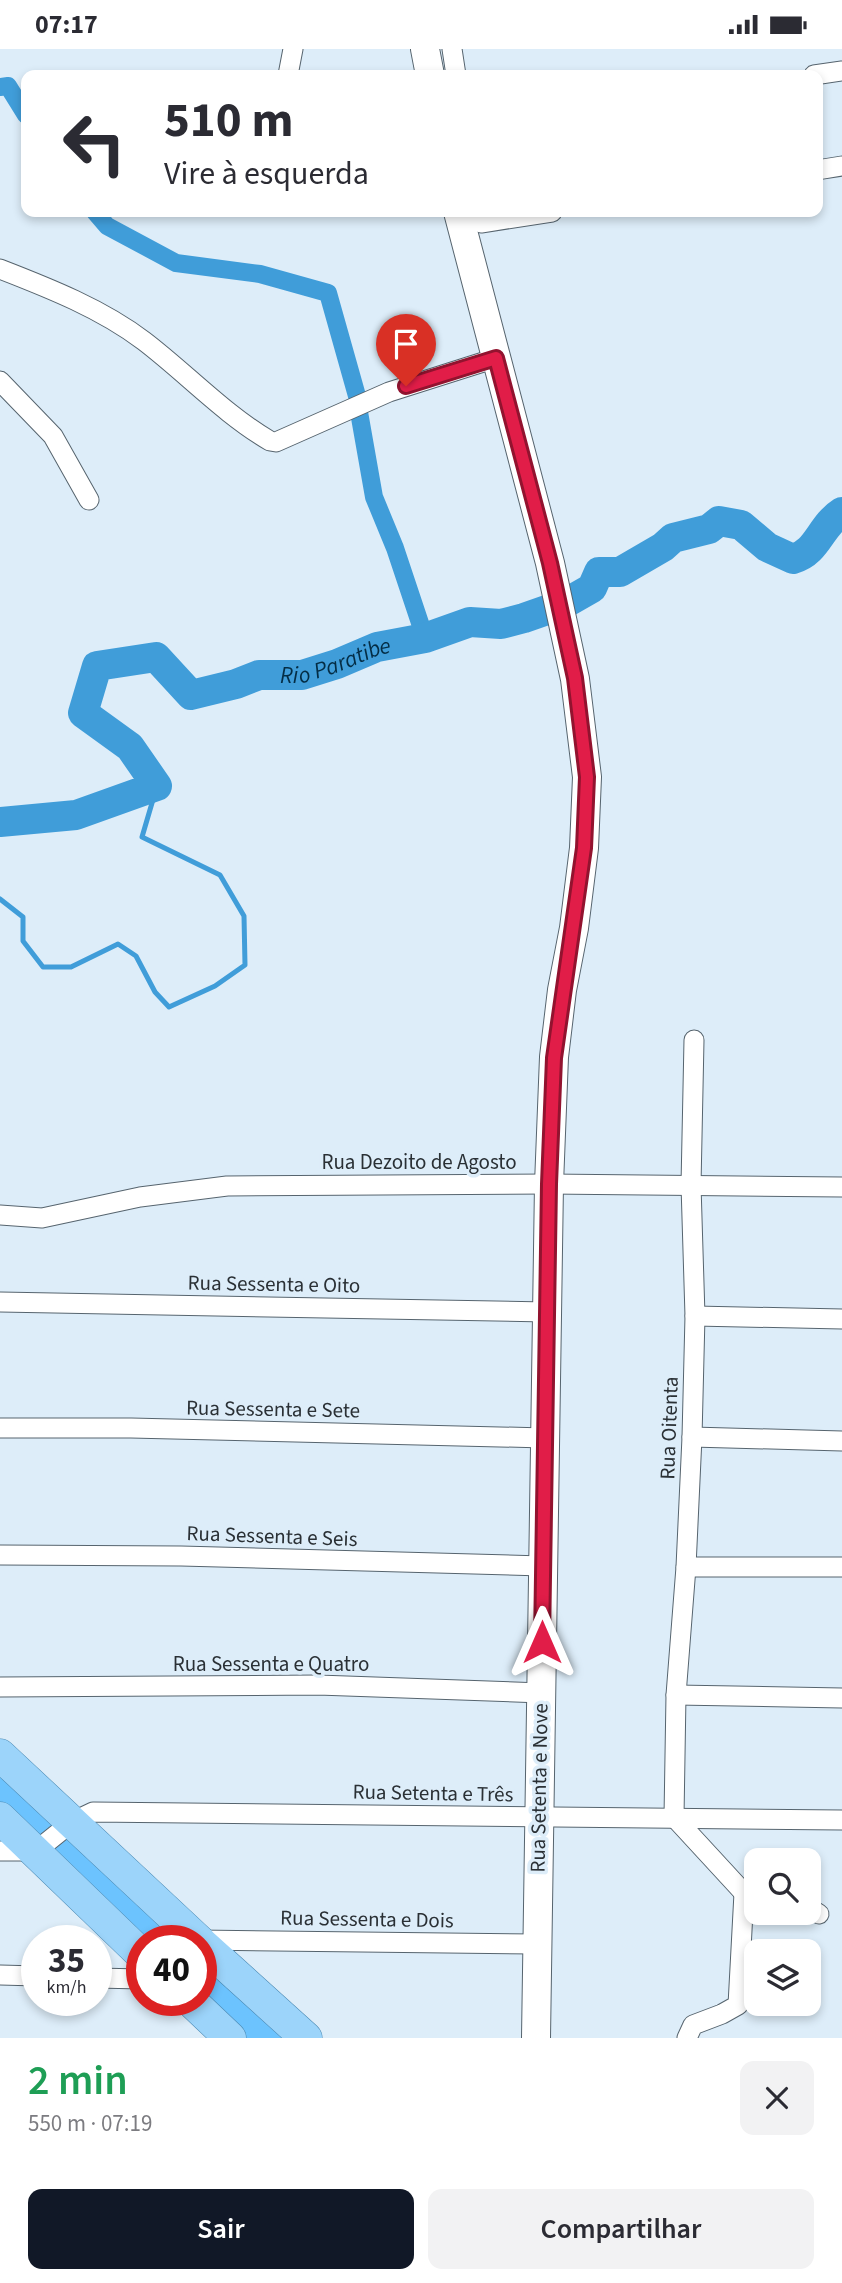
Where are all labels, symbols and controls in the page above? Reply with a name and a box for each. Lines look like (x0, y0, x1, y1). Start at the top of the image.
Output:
text: 07:17 (35, 6, 98, 43)
text: 510 m (164, 86, 293, 156)
icon: left (49, 98, 140, 189)
text: Vire à esquerda (164, 151, 369, 197)
pin (376, 314, 436, 386)
icon: arrive (387, 325, 425, 363)
water label: Rio Paratibe (280, 628, 393, 692)
street label: Rua Dezoito de Agosto (321, 1147, 517, 1177)
street label: Rua Sessenta e Oito (187, 1267, 361, 1301)
street label: Rua Oitenta (652, 1376, 686, 1480)
street label: Rua Sessenta e Sete (186, 1392, 360, 1426)
street label: Rua Sessenta e Seis (186, 1518, 358, 1554)
position arrow (505, 1605, 579, 1679)
street label: Rua Sessenta e Quatro (173, 1649, 369, 1679)
street label: Rua Setenta e Nove (523, 1703, 555, 1873)
street label: Rua Setenta e Três (352, 1777, 514, 1809)
map controls (744, 1848, 821, 2016)
button: search (744, 1848, 821, 1925)
street label: Rua Sessenta e Dois (280, 1902, 454, 1936)
speed limit sign: 40 (126, 1925, 217, 2016)
text: 35 (48, 1936, 85, 1986)
button: layers (744, 1939, 821, 2016)
text: km/h (47, 1975, 86, 2000)
text: 2 min (28, 2051, 128, 2111)
button: close (740, 2061, 814, 2135)
text: 550 m · 07:19 (28, 2107, 152, 2140)
button: Sair (28, 2189, 414, 2269)
button: Compartilhar (428, 2189, 814, 2269)

